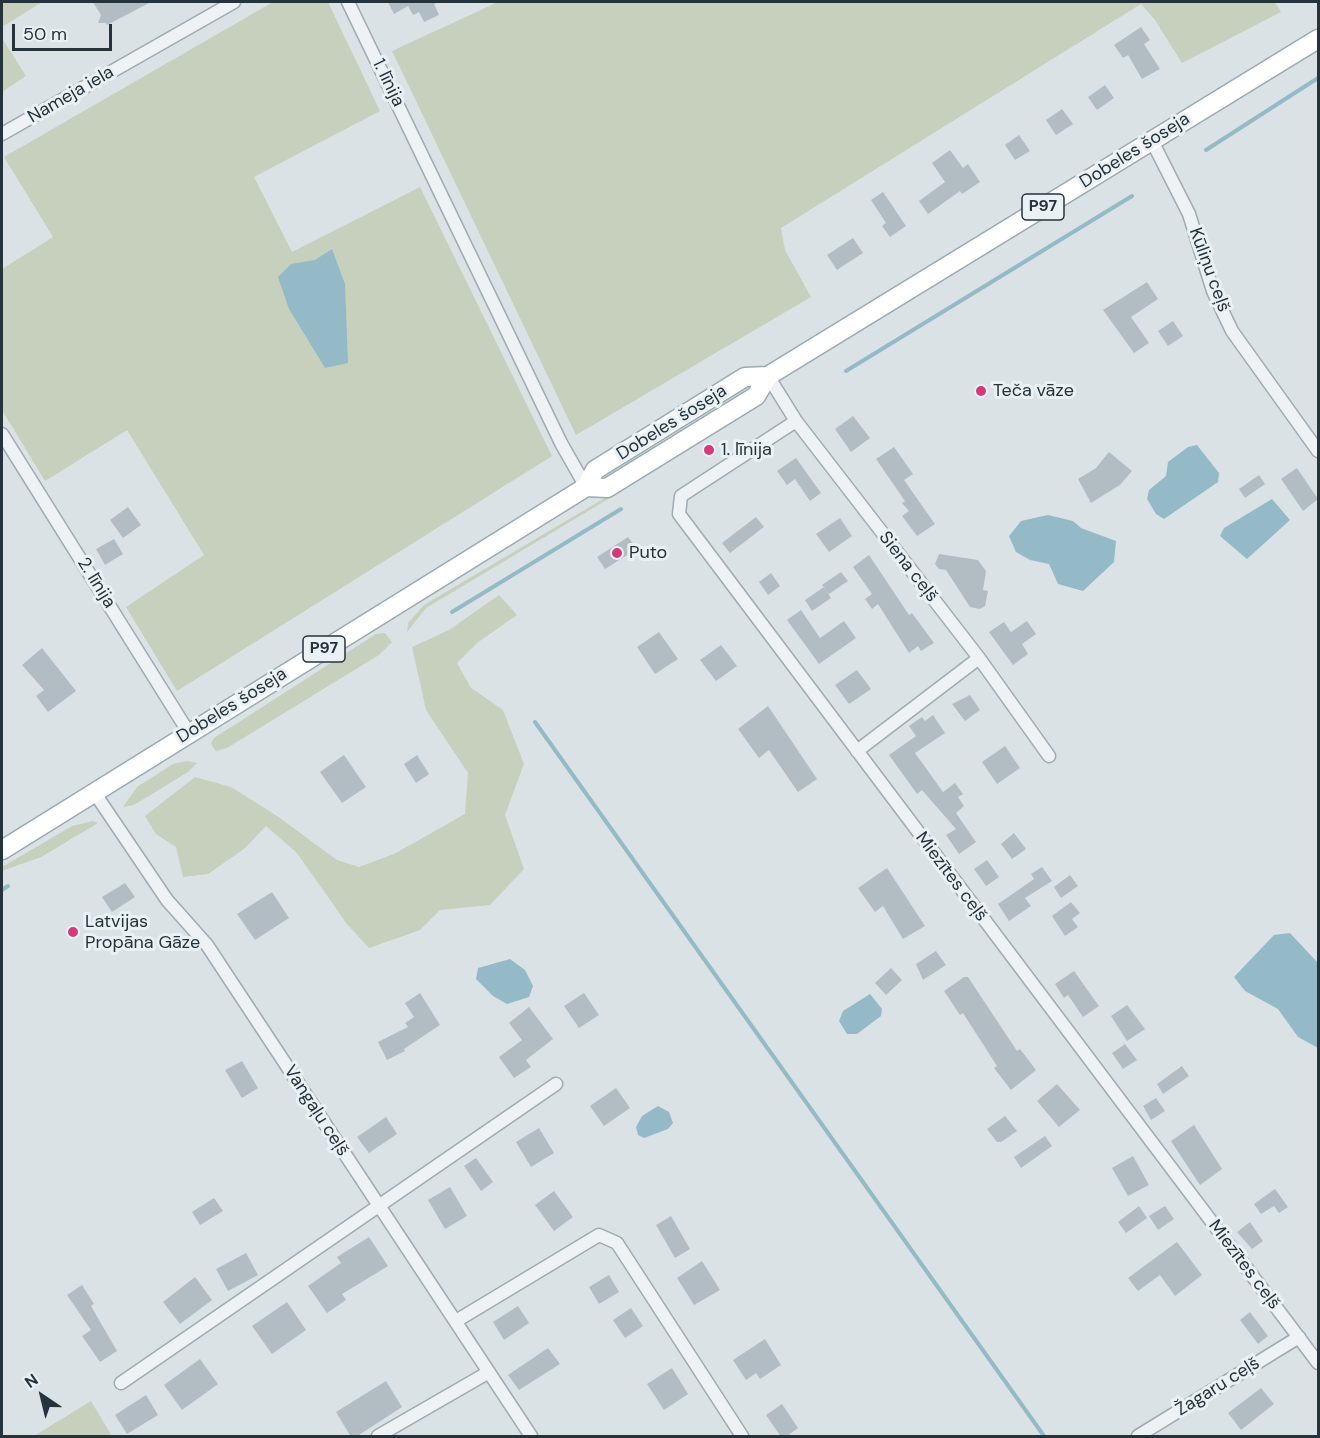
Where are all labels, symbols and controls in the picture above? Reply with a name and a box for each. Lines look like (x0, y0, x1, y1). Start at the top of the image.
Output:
scale bar (15, 12, 116, 50)
text: 50 m (23, 22, 67, 46)
street label: 1. līnija (367, 55, 409, 111)
street label: Nameja iela (24, 62, 118, 128)
street label: Dobeles šoseja (1076, 109, 1194, 193)
road number: P97 (1022, 194, 1064, 220)
street label: Kūliņu ceļš (1184, 225, 1234, 315)
place label: Teča vāze (993, 380, 1074, 402)
street label: Dobeles šoseja (613, 381, 731, 465)
marker: Teča vāze (974, 384, 988, 398)
place label: 1. līnija (721, 439, 772, 461)
marker: 1. līnija (702, 443, 716, 457)
street label: Siena ceļš (874, 527, 942, 607)
place label: Puto (629, 542, 667, 564)
marker: Puto (610, 546, 624, 560)
street label: 2. līnija (72, 554, 120, 612)
road number: P97 (303, 636, 345, 662)
street label: Dobeles šoseja (173, 664, 291, 748)
street label: Miezītes ceļš (910, 828, 992, 926)
place label: Latvijas Propāna Gāze (85, 911, 200, 954)
marker: Latvijas Propāna Gāze (66, 925, 80, 939)
street label: Vangaļu ceļš (279, 1062, 353, 1160)
street label: Miezītes ceļš (1203, 1216, 1285, 1314)
street label: Žagaru ceļš (1172, 1353, 1264, 1421)
north arrow (12, 1366, 72, 1426)
text: N (21, 1369, 42, 1393)

